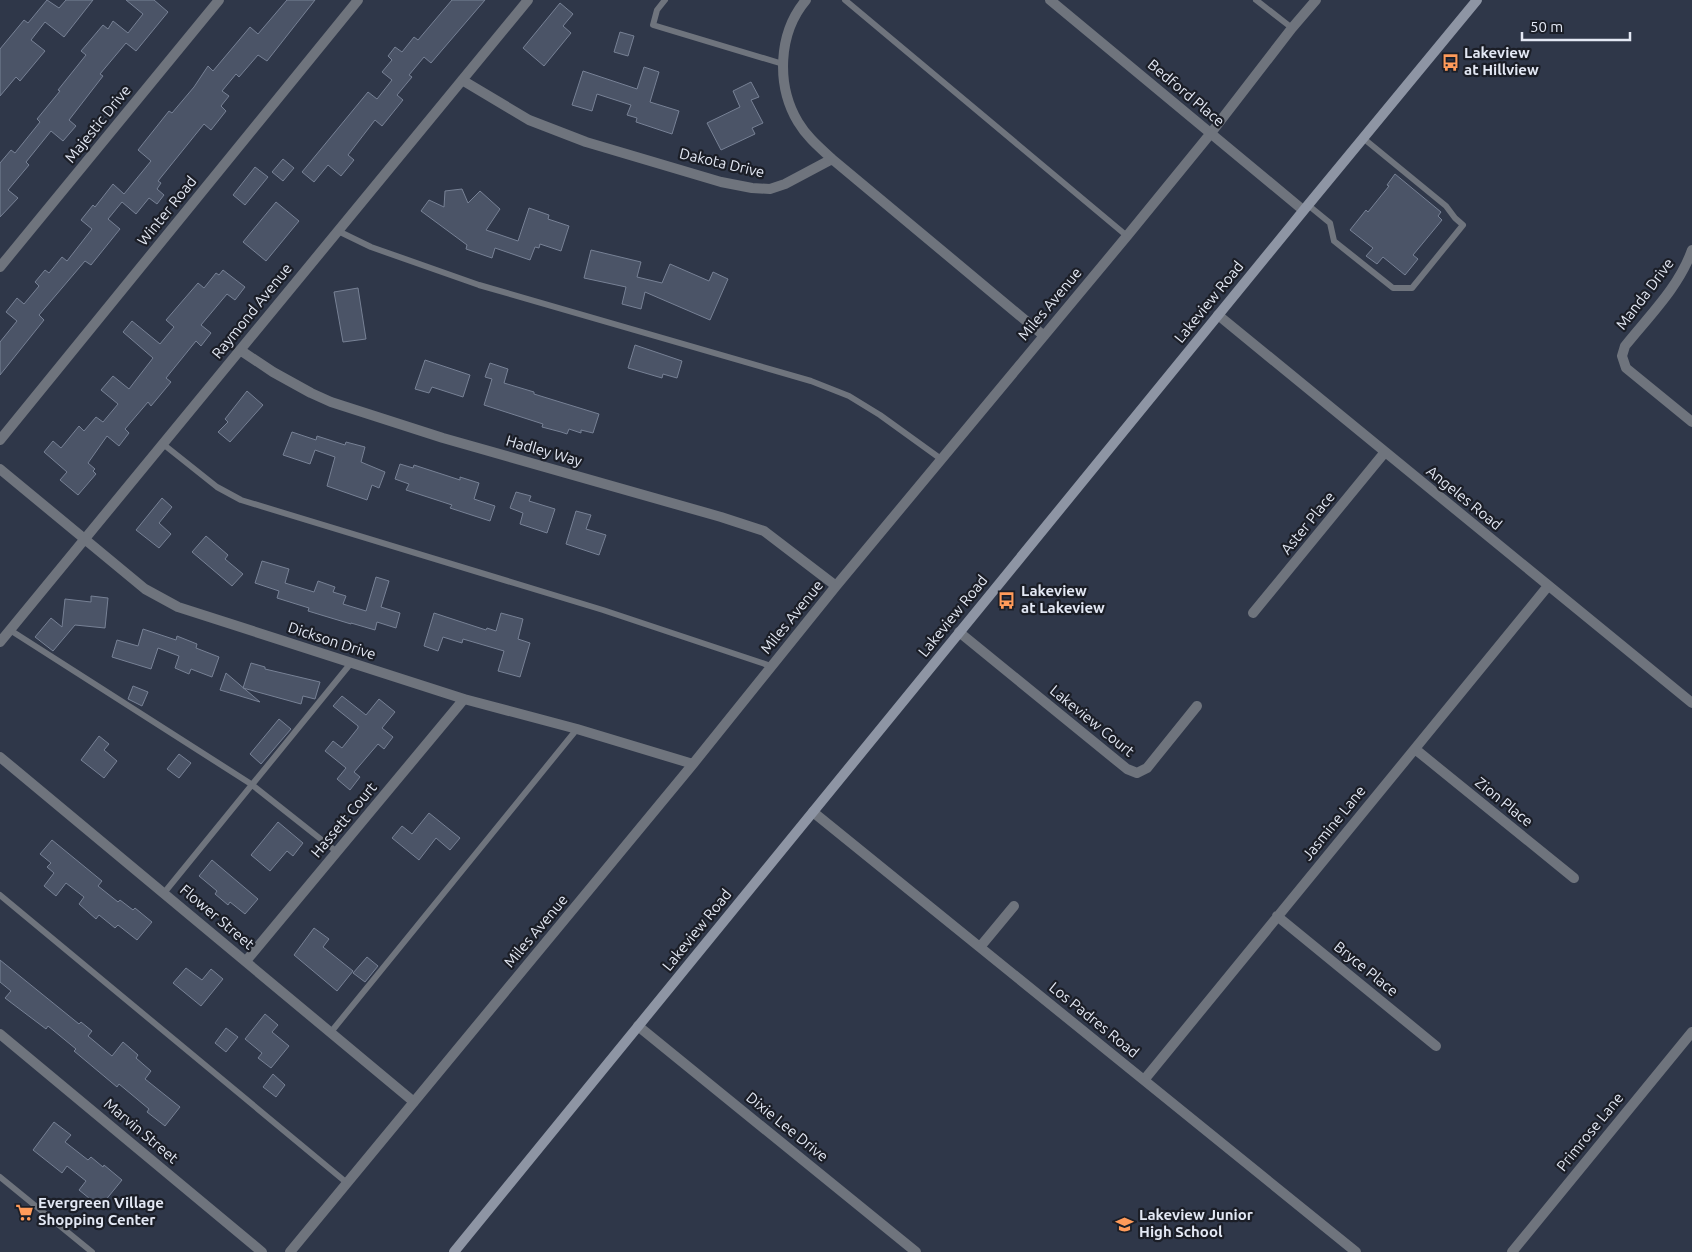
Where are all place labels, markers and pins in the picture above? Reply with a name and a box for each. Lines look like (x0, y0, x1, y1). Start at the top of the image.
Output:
place label: Lakeview at Hillview (1464, 44, 1539, 78)
bus stop icon: Lakeview at Hillview (1440, 52, 1460, 72)
place label: Lakeview at Lakeview (1021, 582, 1105, 616)
bus stop icon: Lakeview at Lakeview (997, 590, 1017, 610)
place label: Evergreen Village Shopping Center (38, 1194, 164, 1228)
supermarket icon: Evergreen Village Shopping Center (14, 1202, 34, 1222)
place label: Lakeview Junior High School (1139, 1206, 1254, 1240)
school or university icon: Lakeview Junior High School (1115, 1214, 1135, 1234)

